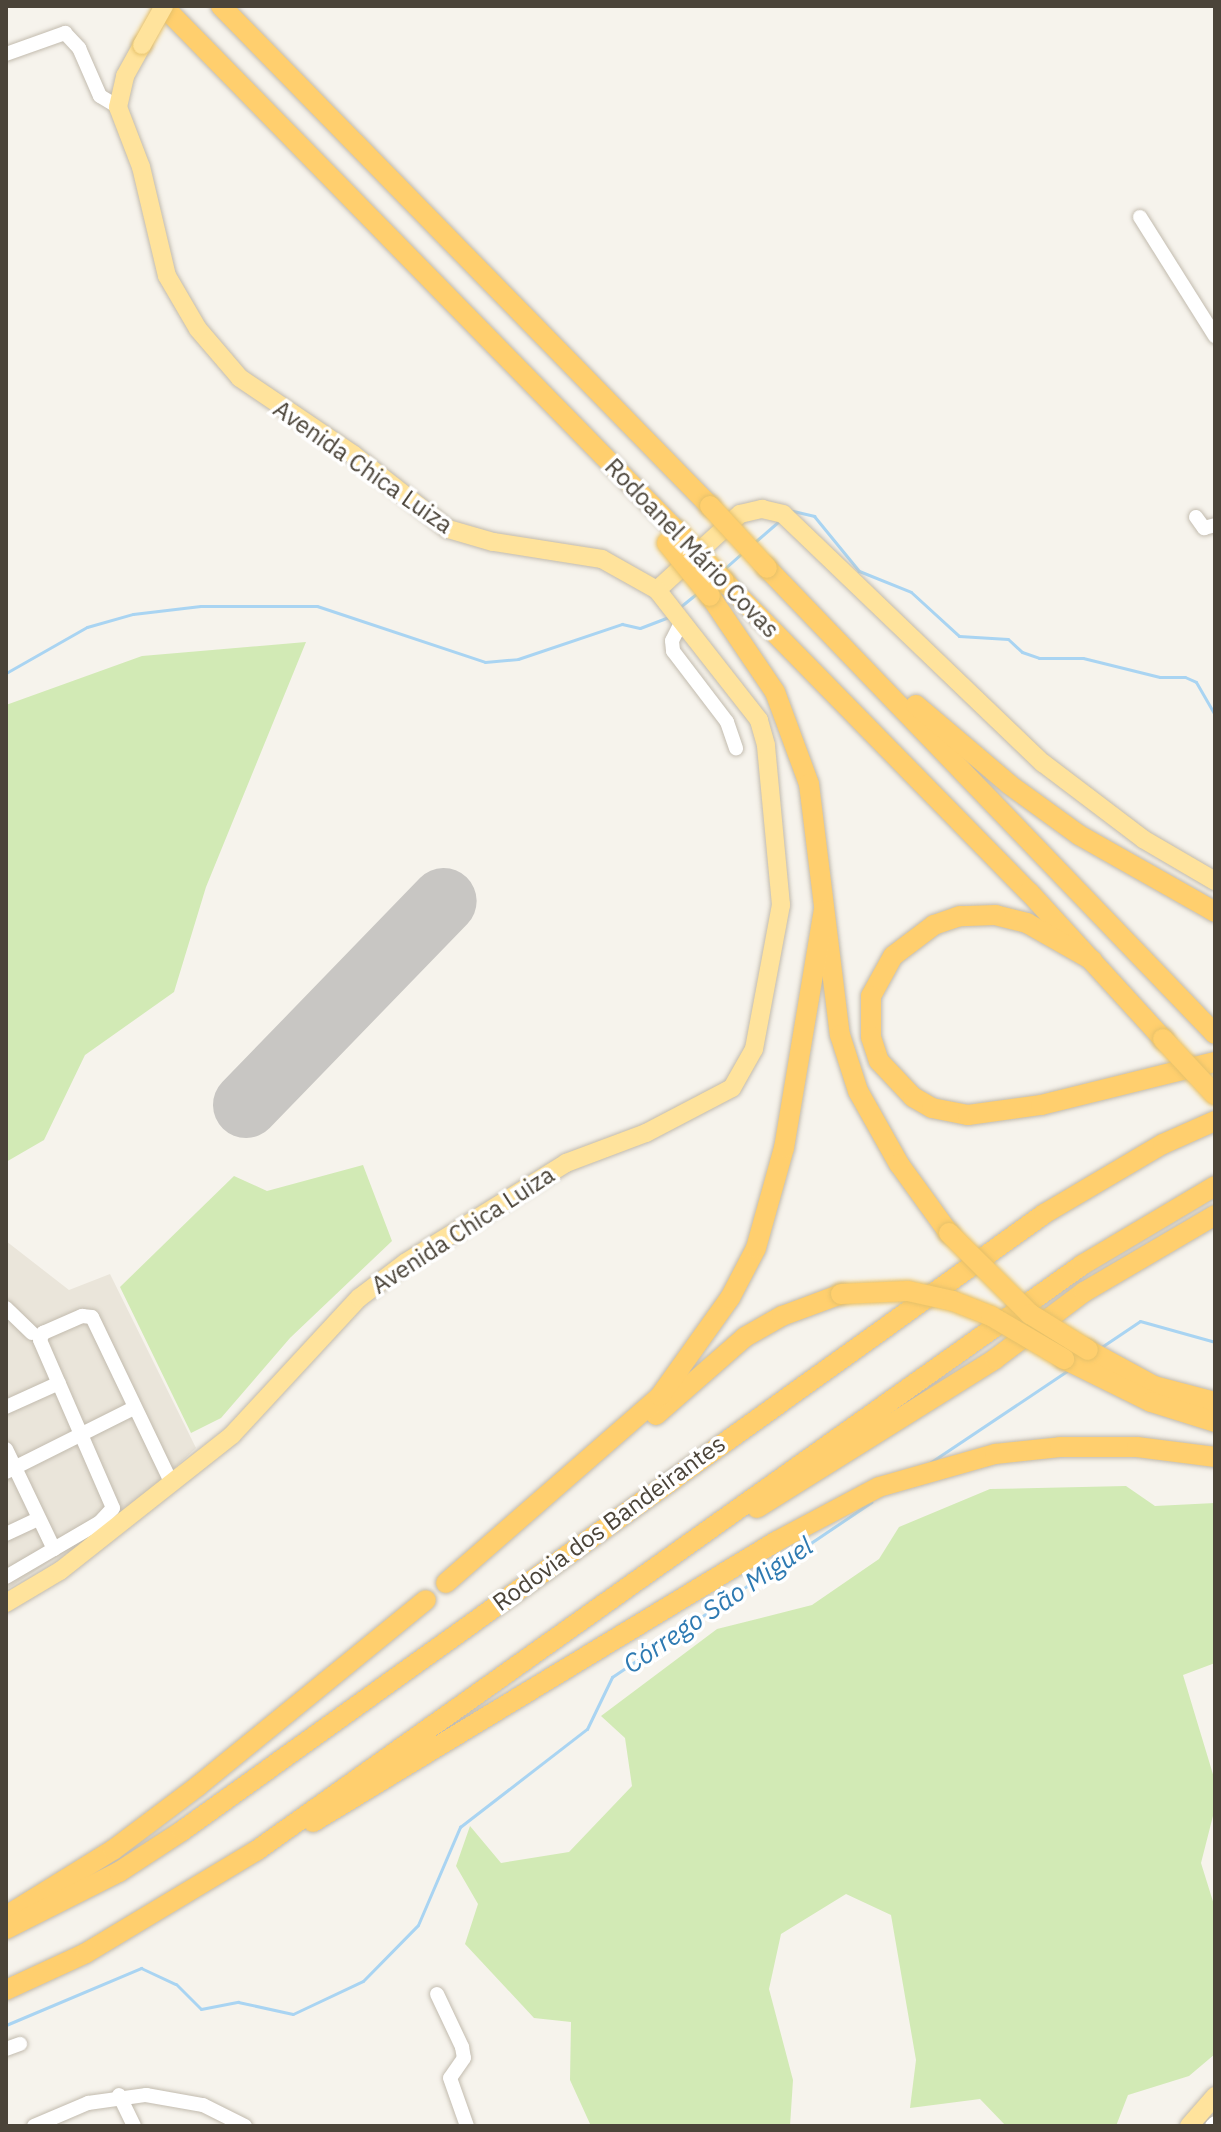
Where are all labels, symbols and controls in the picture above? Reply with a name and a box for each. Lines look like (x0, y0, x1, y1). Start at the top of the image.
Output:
street label: Avenida Chica Luiza (268, 394, 458, 540)
street label: Rodoanel Mário Covas (599, 452, 785, 644)
street label: Avenida Chica Luiza (366, 1160, 560, 1300)
street label: Rodovia dos Bandeirantes (487, 1429, 731, 1617)
water label: Córrego São Miguel (618, 1530, 818, 1680)

